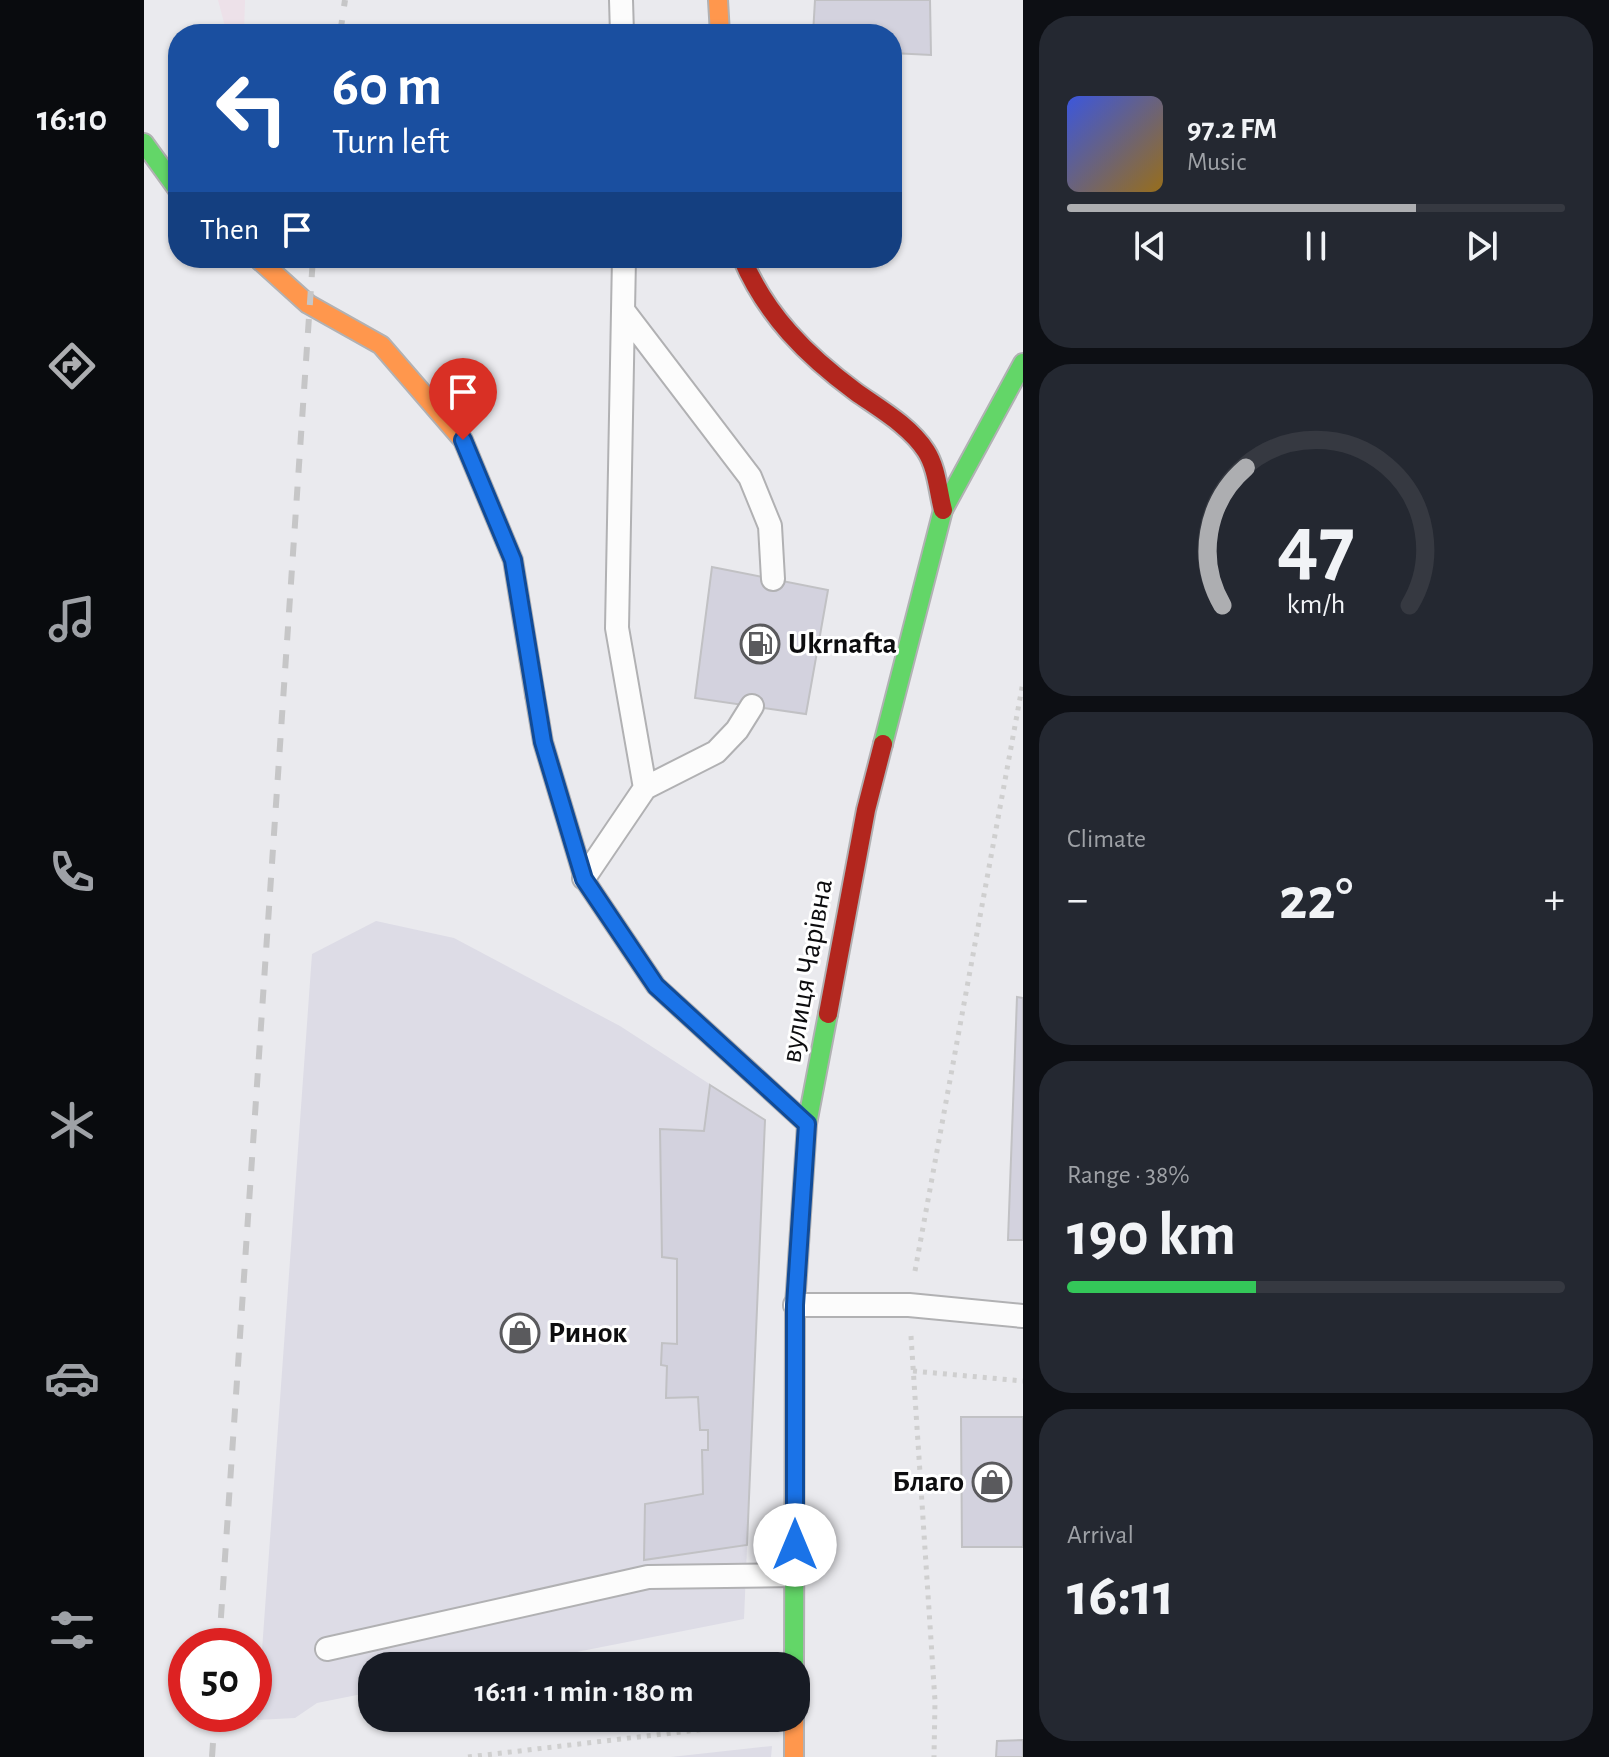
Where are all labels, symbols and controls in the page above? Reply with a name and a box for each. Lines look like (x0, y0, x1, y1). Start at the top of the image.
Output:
icon: left (200, 56, 304, 160)
text: 60 m (332, 59, 442, 115)
text: 16:10 (37, 101, 107, 137)
text: 97.2 FM (1187, 114, 1277, 144)
text: Turn left (332, 124, 449, 160)
text: Music (1187, 149, 1246, 175)
icon: arrive (275, 208, 319, 252)
text: Then (200, 215, 259, 245)
icon: previous (1128, 224, 1172, 268)
icon: pause (1294, 224, 1338, 268)
icon: next (1460, 224, 1504, 268)
icon: directions (44, 338, 100, 394)
pin (429, 358, 497, 440)
icon: arrive (441, 370, 485, 414)
text: 47 (1277, 505, 1355, 589)
text: km/h (1287, 590, 1345, 619)
icon: music (44, 591, 100, 647)
fuel station icon: Ukrnafta (739, 623, 781, 665)
place label: Ukrnafta (788, 629, 897, 659)
text: Climate (1067, 826, 1146, 852)
icon: phone (44, 844, 100, 900)
text: 22° (1279, 870, 1353, 930)
street label: вулиця Чарівна (776, 877, 838, 1065)
text: − (1067, 878, 1088, 922)
text: + (1544, 878, 1565, 922)
icon: climate (44, 1097, 100, 1153)
text: Range · 38% (1067, 1162, 1190, 1188)
text: 190 km (1067, 1206, 1236, 1266)
shop icon: Ринок (499, 1312, 541, 1354)
place label: Ринок (548, 1318, 627, 1348)
icon: car (44, 1350, 100, 1406)
shop icon: Благо (971, 1461, 1013, 1503)
place label: Благо (892, 1467, 964, 1497)
position arrow (753, 1503, 837, 1587)
text: Arrival (1067, 1522, 1134, 1548)
text: 16:11 (1067, 1566, 1175, 1626)
icon: filters (44, 1602, 100, 1658)
speed limit sign: 50 (168, 1628, 272, 1732)
text: 16:11 · 1 min · 180 m (475, 1677, 693, 1707)

